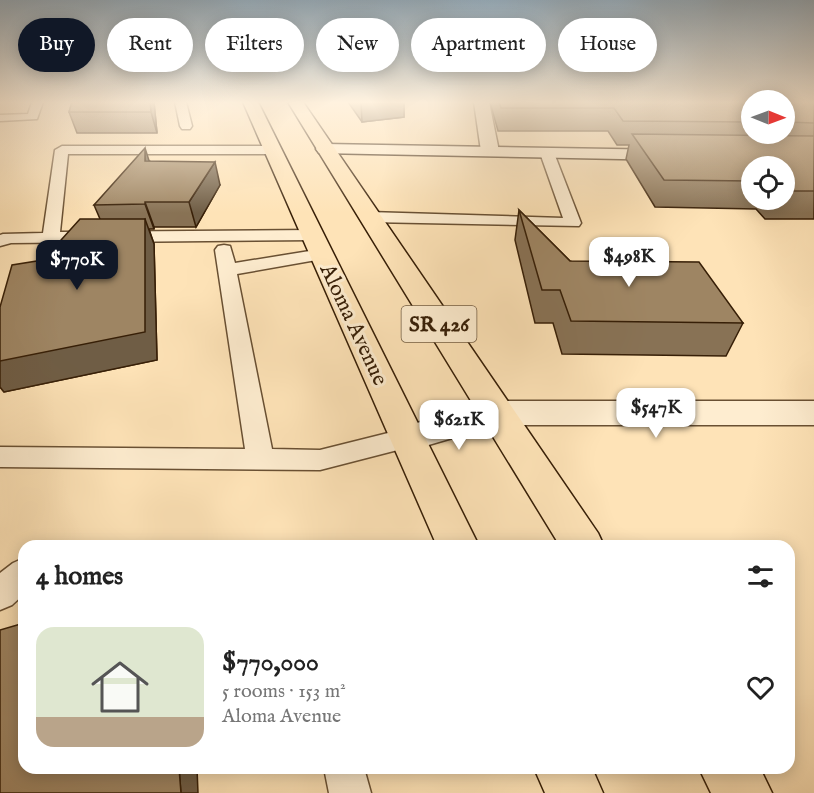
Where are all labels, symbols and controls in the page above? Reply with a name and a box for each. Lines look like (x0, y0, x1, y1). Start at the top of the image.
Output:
chip: Buy (18, 18, 95, 72)
chip: Rent (107, 18, 193, 72)
chip: Filters (205, 18, 304, 72)
chip: New (316, 18, 399, 72)
chip: Apartment (411, 18, 546, 72)
chip: House (558, 18, 657, 72)
north arrow (741, 90, 795, 144)
map controls (741, 90, 795, 210)
button: locate (741, 156, 795, 210)
pin: $498K (587, 237, 671, 288)
pin: $770K (35, 240, 119, 291)
text: $498K (603, 244, 655, 269)
text: $770K (50, 247, 104, 272)
street label: Aloma Avenue (312, 259, 394, 390)
road number: SR 426 (402, 306, 476, 342)
pin: $547K (614, 388, 698, 439)
text: $547K (630, 395, 682, 420)
pin: $621K (417, 400, 501, 451)
text: $621K (434, 407, 484, 432)
text: 4 homes (36, 560, 123, 593)
icon: filters (744, 560, 777, 593)
text: $770,000 (222, 646, 319, 679)
icon: home (84, 651, 156, 723)
icon: heart (744, 671, 777, 704)
text: 5 rooms · 153 m² (222, 679, 346, 704)
text: Aloma Avenue (222, 704, 341, 729)

